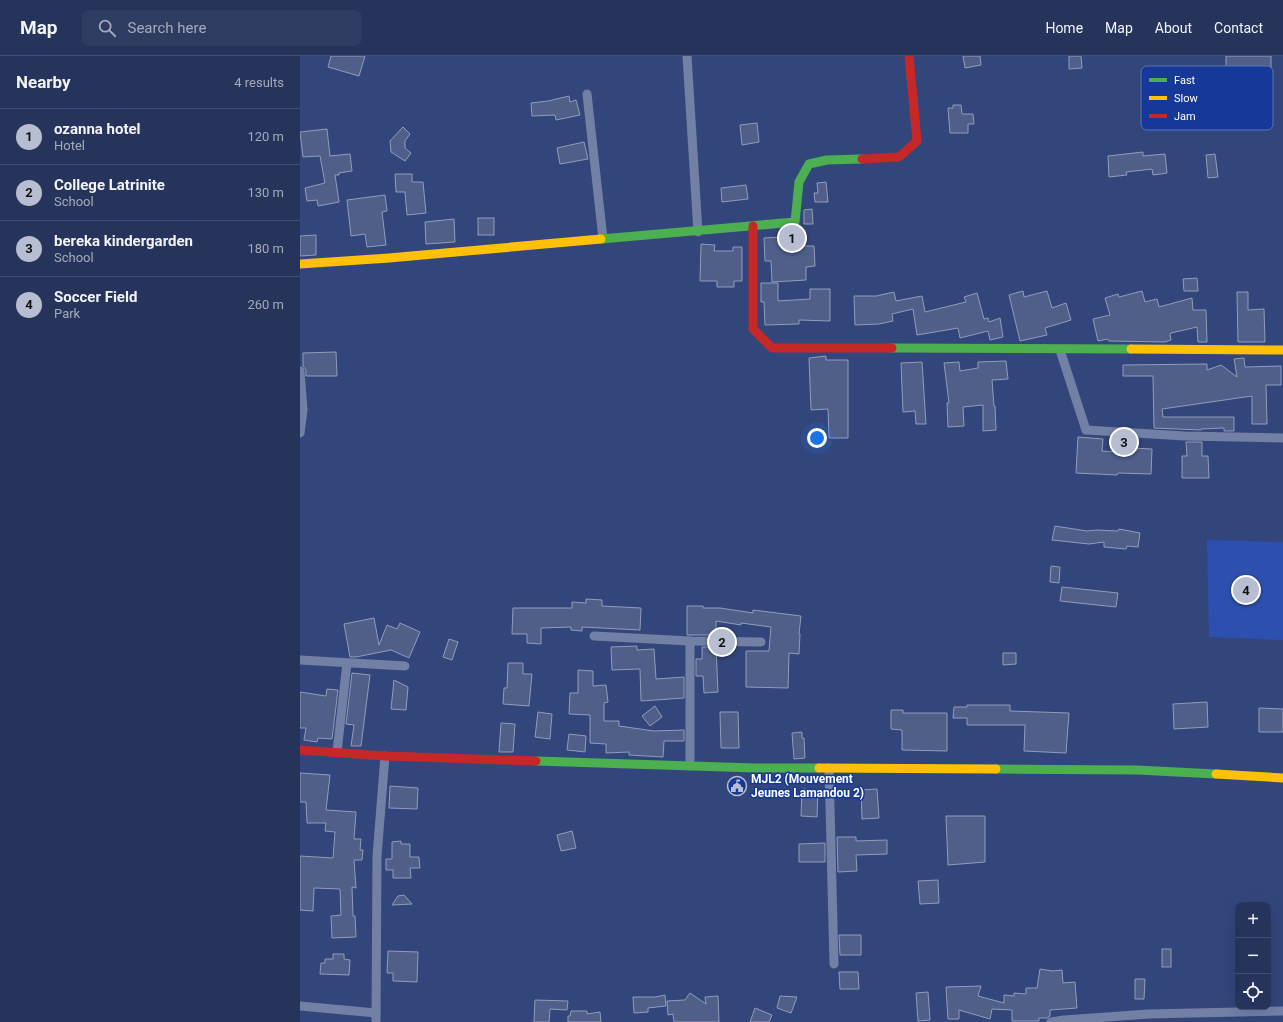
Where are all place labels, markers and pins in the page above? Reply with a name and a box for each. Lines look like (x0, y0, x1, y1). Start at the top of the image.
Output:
pin: 1 (779, 223, 805, 253)
pin: 3 (1111, 427, 1137, 457)
pin: 4 (1233, 575, 1259, 605)
pin: 2 (709, 627, 735, 657)
place label: MJL2 (Mouvement Jeunes Lamandou 2) (751, 772, 864, 800)
public building icon: MJL2 (Mouvement Jeunes Lamandou 2) (726, 775, 748, 797)

